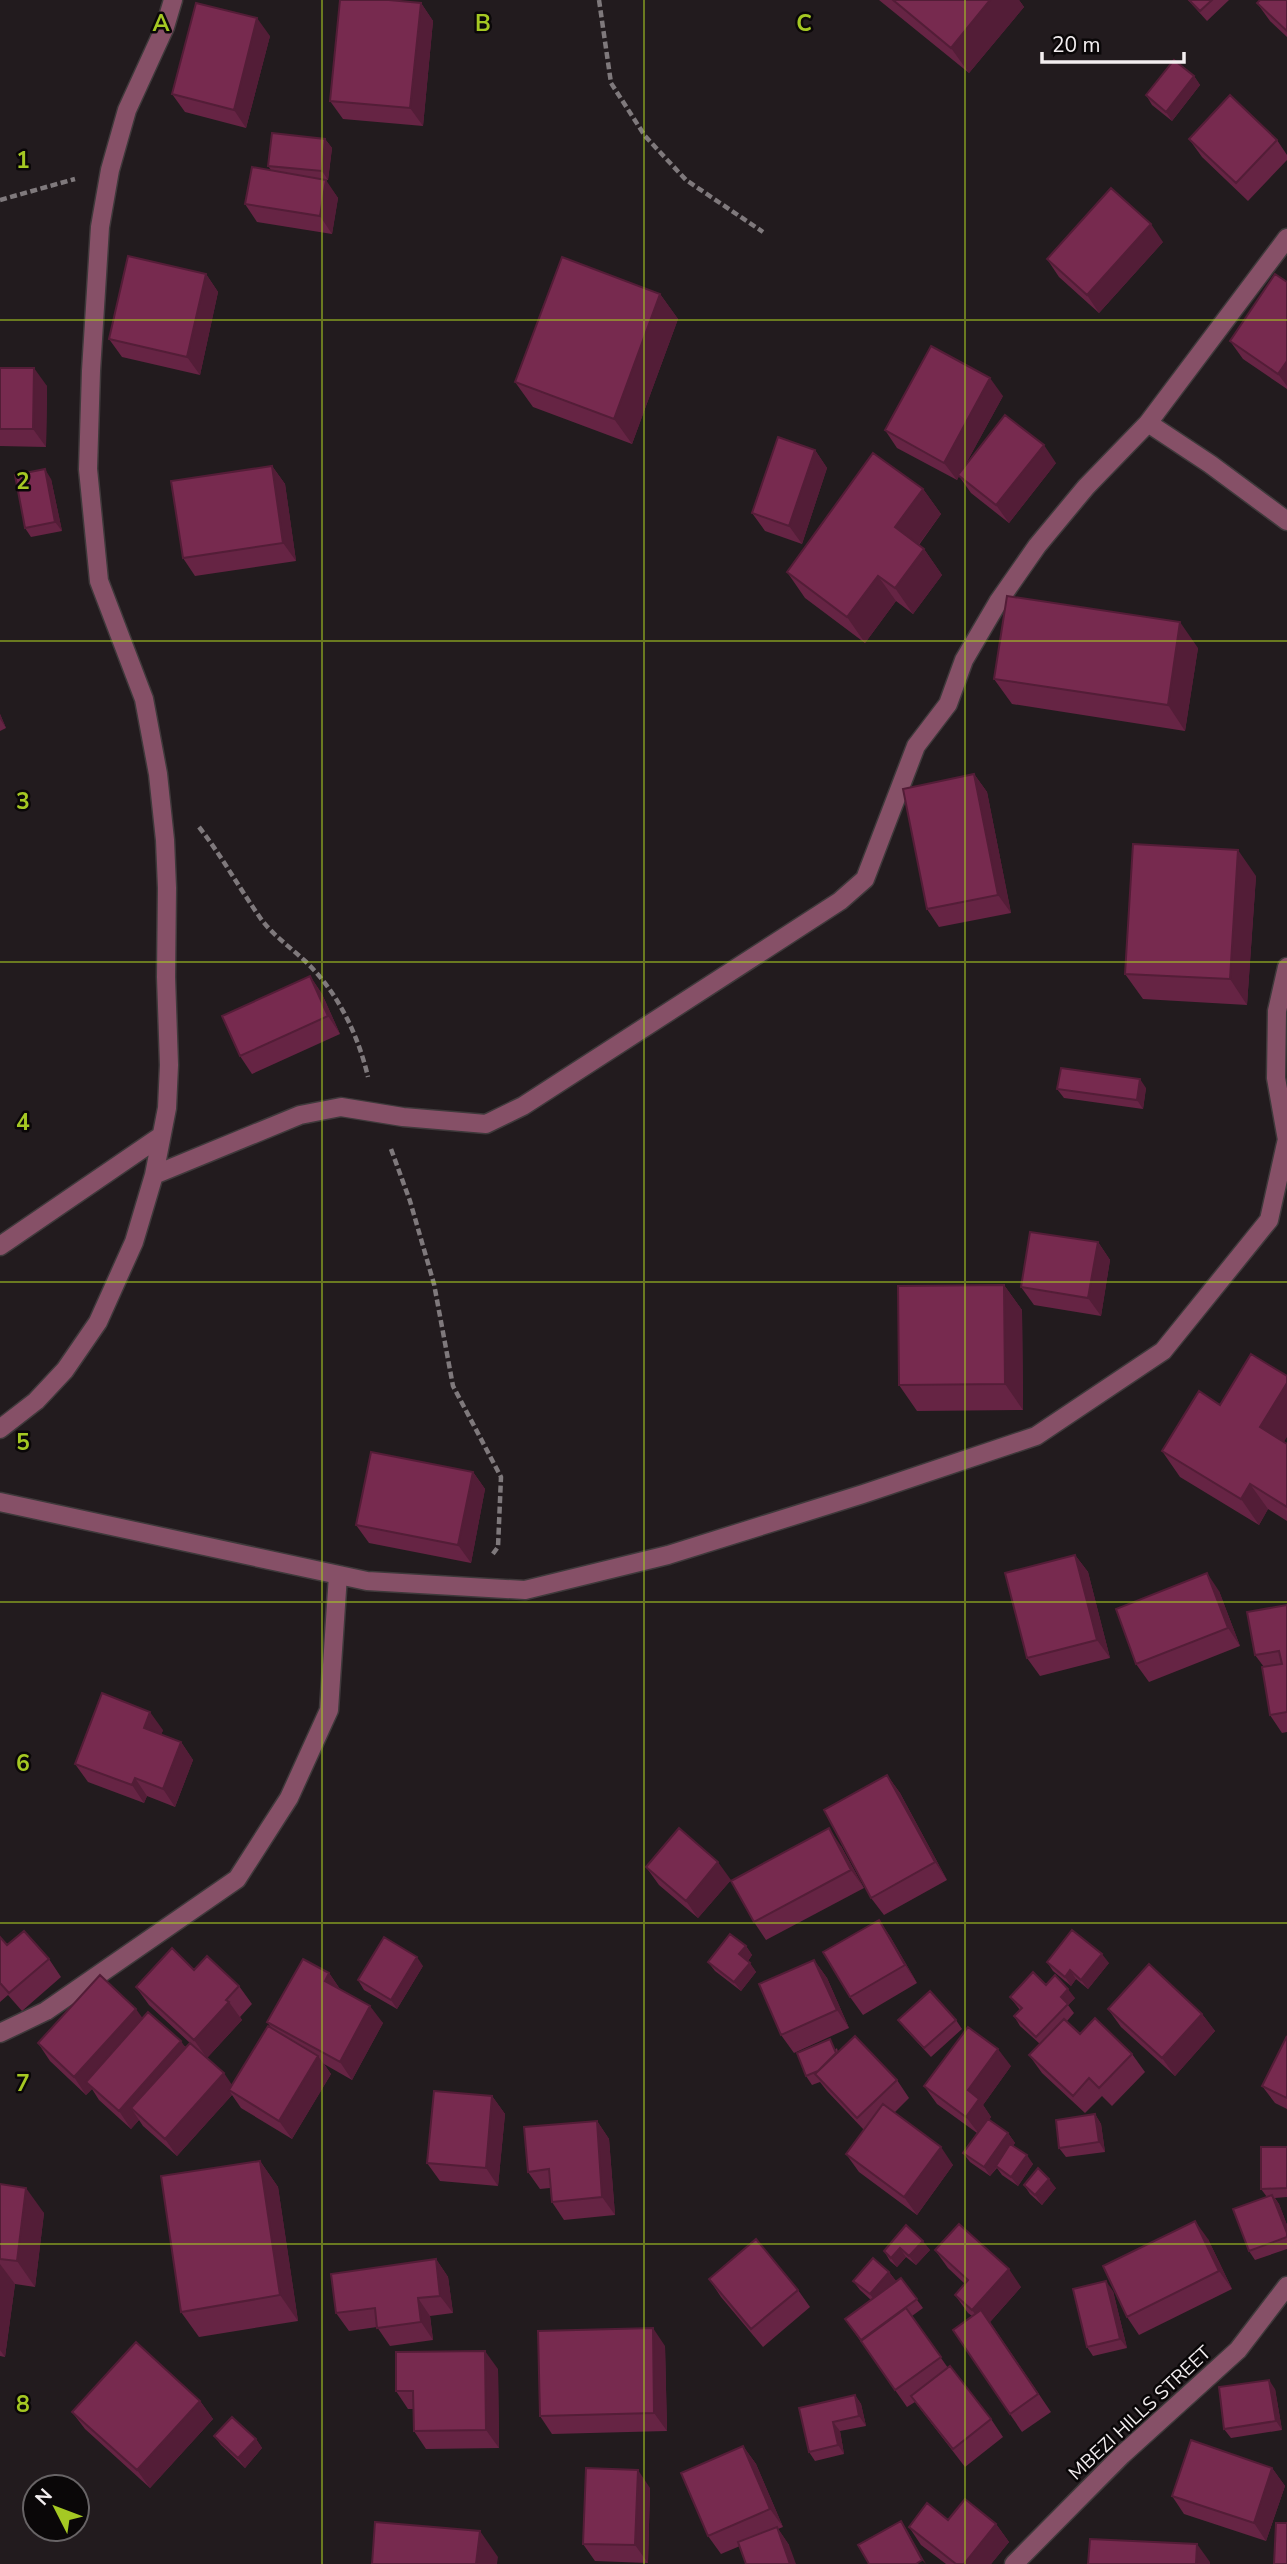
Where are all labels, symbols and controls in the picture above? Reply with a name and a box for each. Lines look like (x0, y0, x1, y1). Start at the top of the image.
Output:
text: A (152, 8, 170, 39)
text: B (475, 8, 491, 39)
text: C (796, 8, 812, 39)
scale bar (1042, 21, 1184, 65)
text: 20 m (1052, 31, 1101, 59)
text: 1 (16, 145, 30, 176)
text: 2 (16, 466, 30, 497)
text: 3 (16, 786, 30, 817)
text: 4 (16, 1107, 30, 1138)
text: 5 (16, 1427, 30, 1458)
text: 6 (16, 1748, 30, 1779)
text: 7 (16, 2068, 30, 2099)
street label: MBEZI HILLS STREET (1063, 2340, 1217, 2486)
text: 8 (16, 2389, 30, 2420)
north arrow (21, 2473, 91, 2543)
text: N (30, 2483, 59, 2511)

